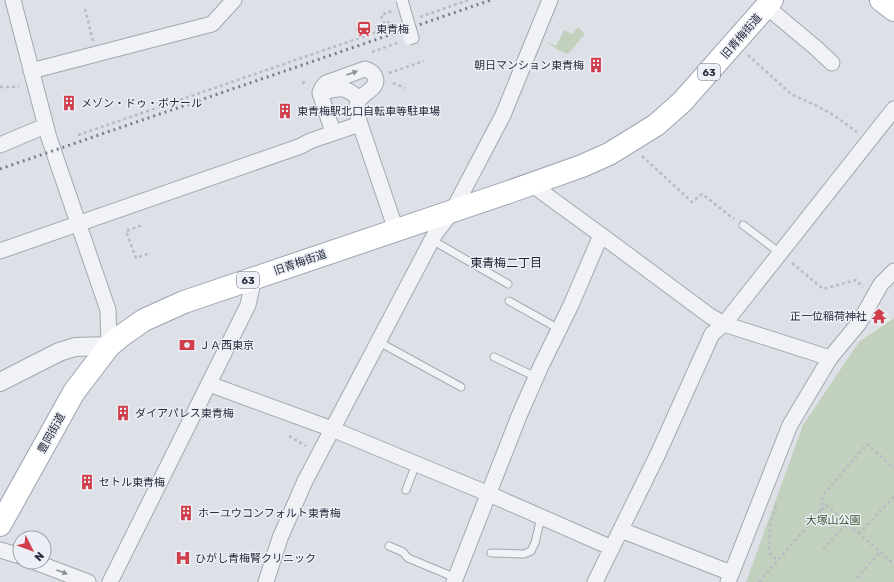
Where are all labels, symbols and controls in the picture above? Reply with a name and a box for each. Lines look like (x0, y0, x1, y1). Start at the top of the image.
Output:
street label: 旧青梅街道 (718, 11, 764, 61)
station icon: 東青梅 (355, 20, 373, 38)
place label: 東青梅 (376, 23, 409, 36)
building icon: 朝日マンション東青梅 (587, 56, 605, 74)
place label: 朝日マンション東青梅 (474, 59, 584, 72)
road number: 63 (698, 64, 720, 80)
one-way arrow (346, 70, 358, 76)
building icon: メゾン・ドゥ・ボナール (60, 94, 78, 112)
place label: メゾン・ドゥ・ボナール (81, 97, 202, 110)
building icon: 東青梅駅北口自転車等駐車場 (276, 102, 294, 120)
place label: 東青梅駅北口自転車等駐車場 (297, 105, 440, 118)
street label: 旧青梅街道 (272, 247, 328, 278)
district label: 東青梅二丁目 (470, 256, 542, 270)
road number: 63 (237, 272, 259, 288)
temple icon: 正一位稲荷神社 (870, 307, 888, 325)
place label: 正一位稲荷神社 (790, 310, 867, 323)
bank icon: ＪＡ西東京 (178, 336, 196, 354)
place label: ＪＡ西東京 (199, 339, 254, 352)
building icon: ダイアパレス東青梅 (114, 404, 132, 422)
place label: ダイアパレス東青梅 (135, 407, 234, 420)
street label: 豊岡街道 (35, 411, 68, 456)
building icon: セトル東青梅 (78, 473, 96, 491)
place label: セトル東青梅 (99, 476, 165, 489)
building icon: ホーユウコンフォルト東青梅 (177, 504, 195, 522)
place label: ホーユウコンフォルト東青梅 (198, 507, 341, 520)
park label: 大塚山公園 (806, 514, 861, 527)
north arrow (12, 530, 52, 570)
text: N (32, 549, 47, 564)
hospital icon: ひがし青梅腎クリニック (174, 549, 192, 567)
place label: ひがし青梅腎クリニック (195, 552, 316, 565)
one-way arrow (56, 569, 68, 575)

